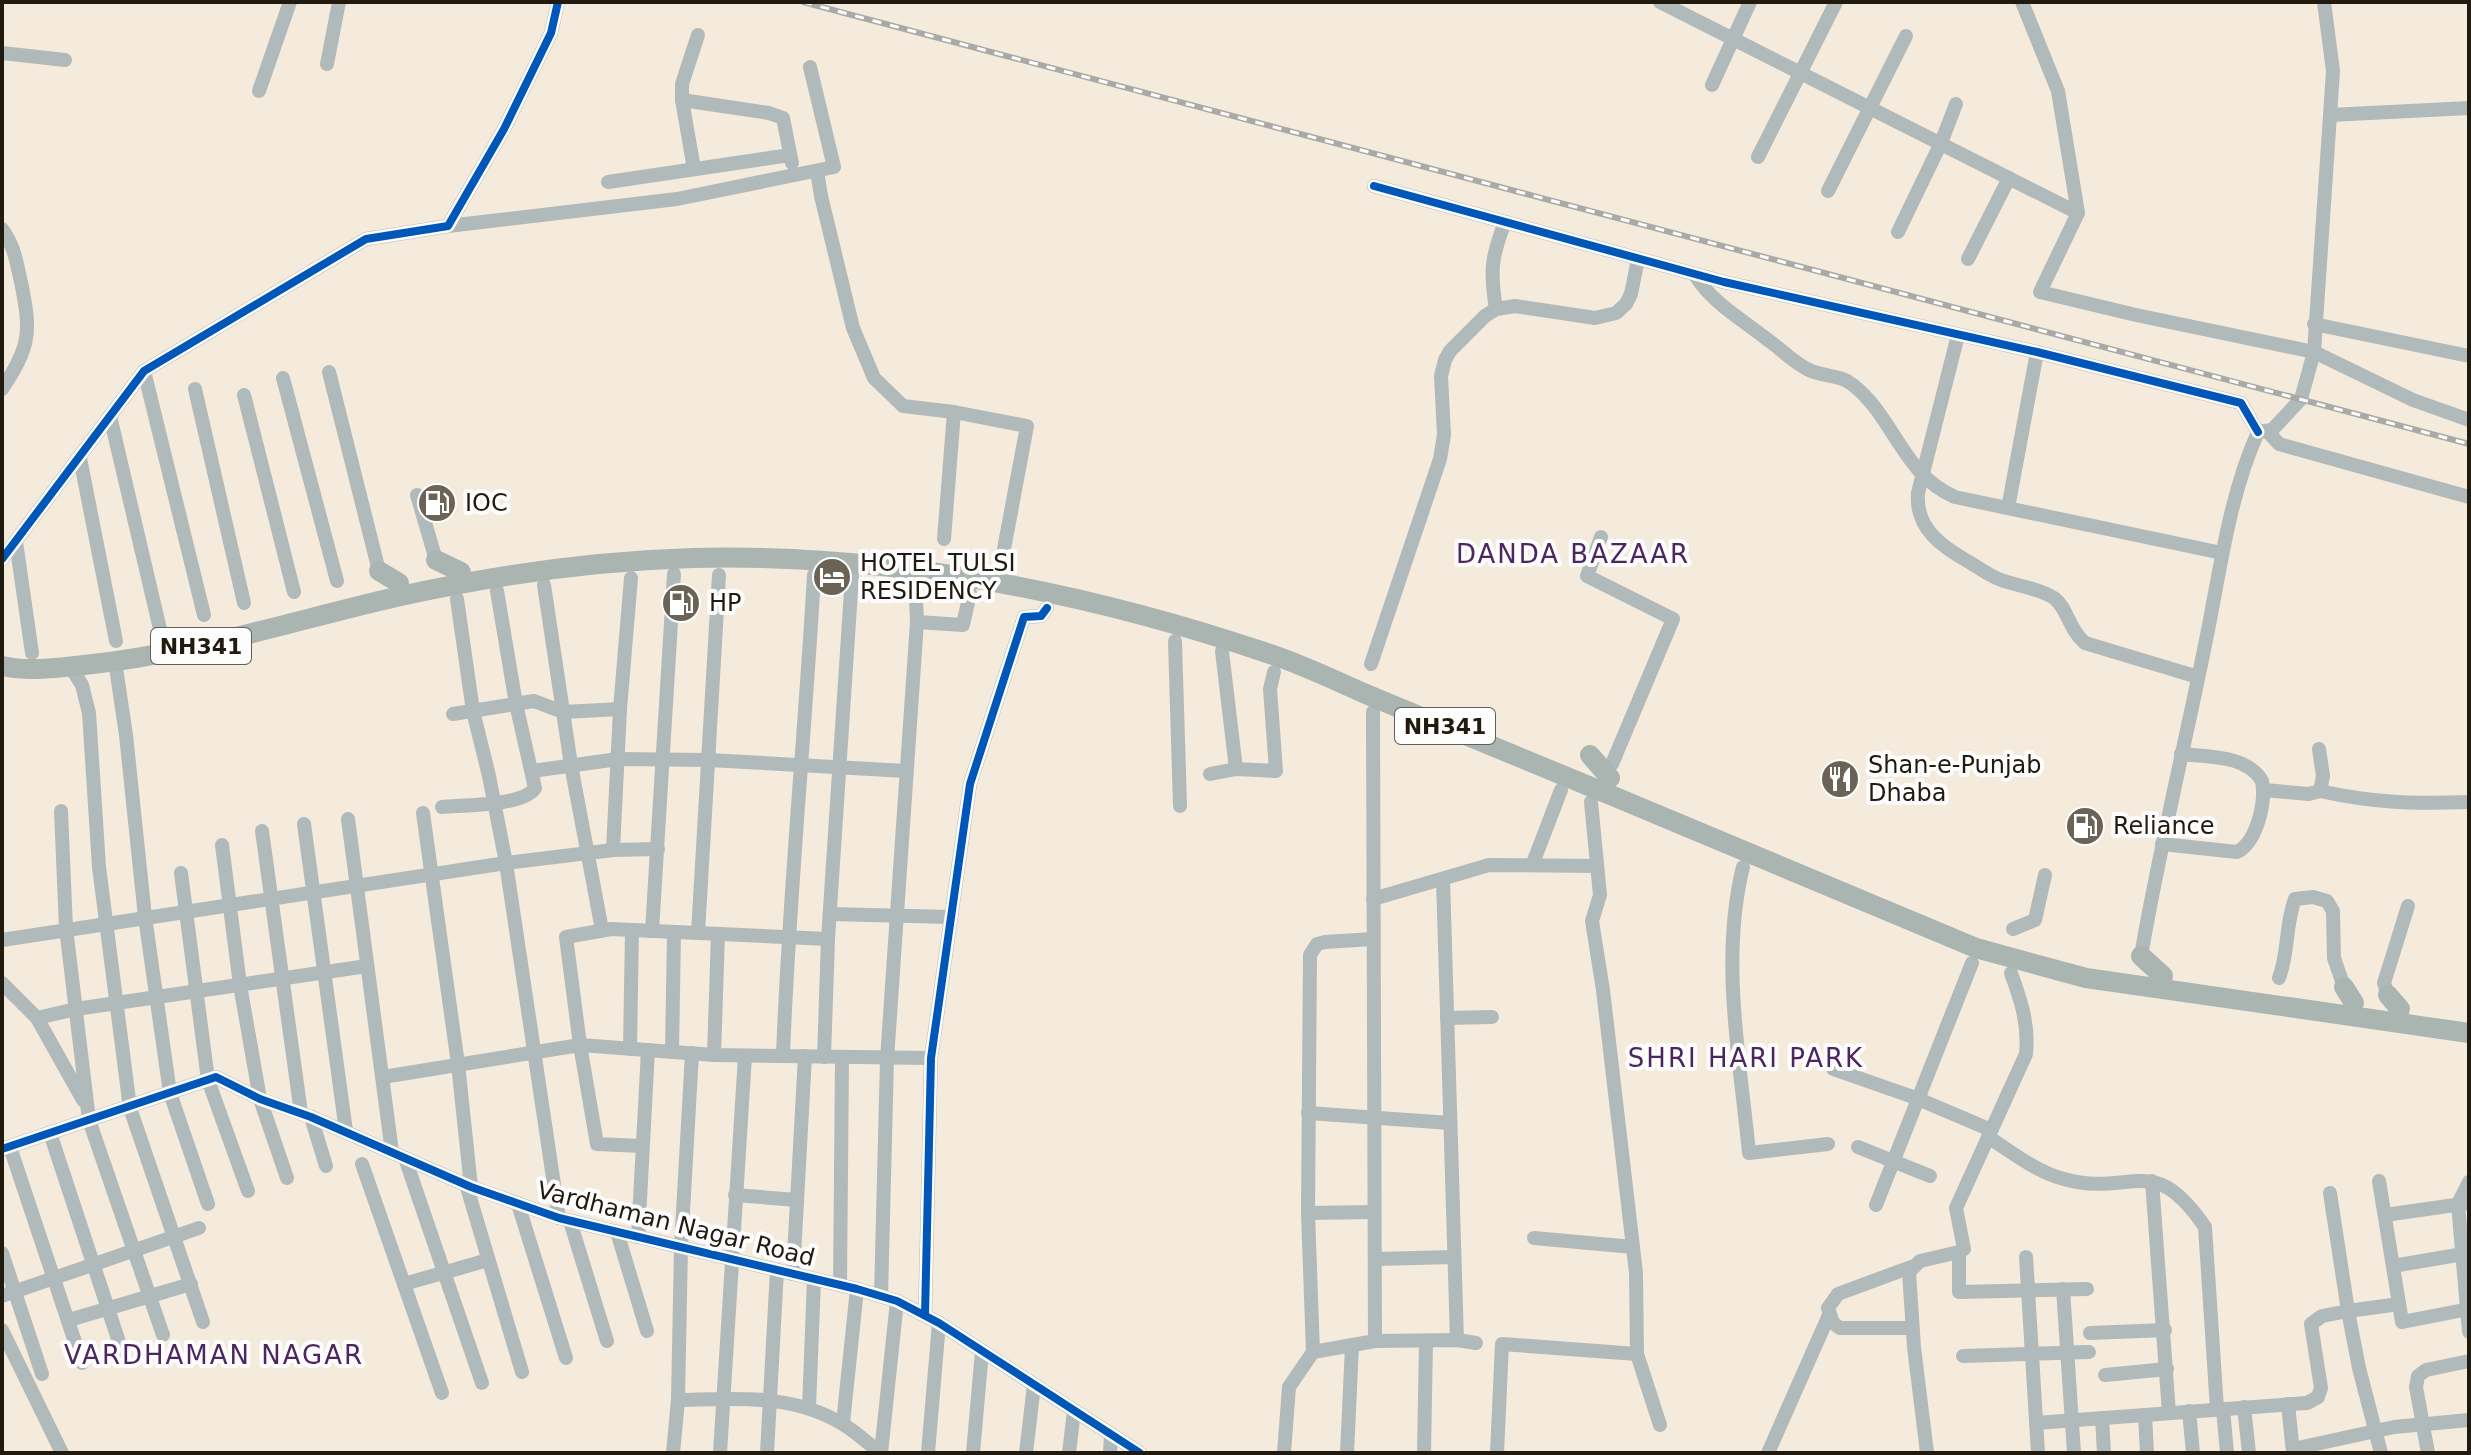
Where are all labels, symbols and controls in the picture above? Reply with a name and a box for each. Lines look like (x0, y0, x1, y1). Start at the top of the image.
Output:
fuel station icon: IOC (416, 482, 458, 524)
place label: IOC (465, 489, 508, 517)
district label: DANDA BAZAAR (1456, 539, 1690, 569)
place label: HOTEL TULSI RESIDENCY (860, 549, 1016, 605)
hotel icon: HOTEL TULSI RESIDENCY (811, 556, 853, 598)
fuel station icon: HP (660, 582, 702, 624)
place label: HP (709, 589, 742, 617)
road number: NH341 (151, 628, 251, 664)
road number: NH341 (1395, 708, 1495, 744)
place label: Shan-e-Punjab Dhaba (1868, 751, 2042, 807)
restaurant icon: Shan-e-Punjab Dhaba (1819, 758, 1861, 800)
fuel station icon: Reliance (2064, 805, 2106, 847)
place label: Reliance (2113, 812, 2215, 840)
district label: SHRI HARI PARK (1628, 1043, 1864, 1073)
street label: Vardhaman Nagar Road (534, 1176, 818, 1272)
district label: VARDHAMAN NAGAR (64, 1340, 364, 1370)

